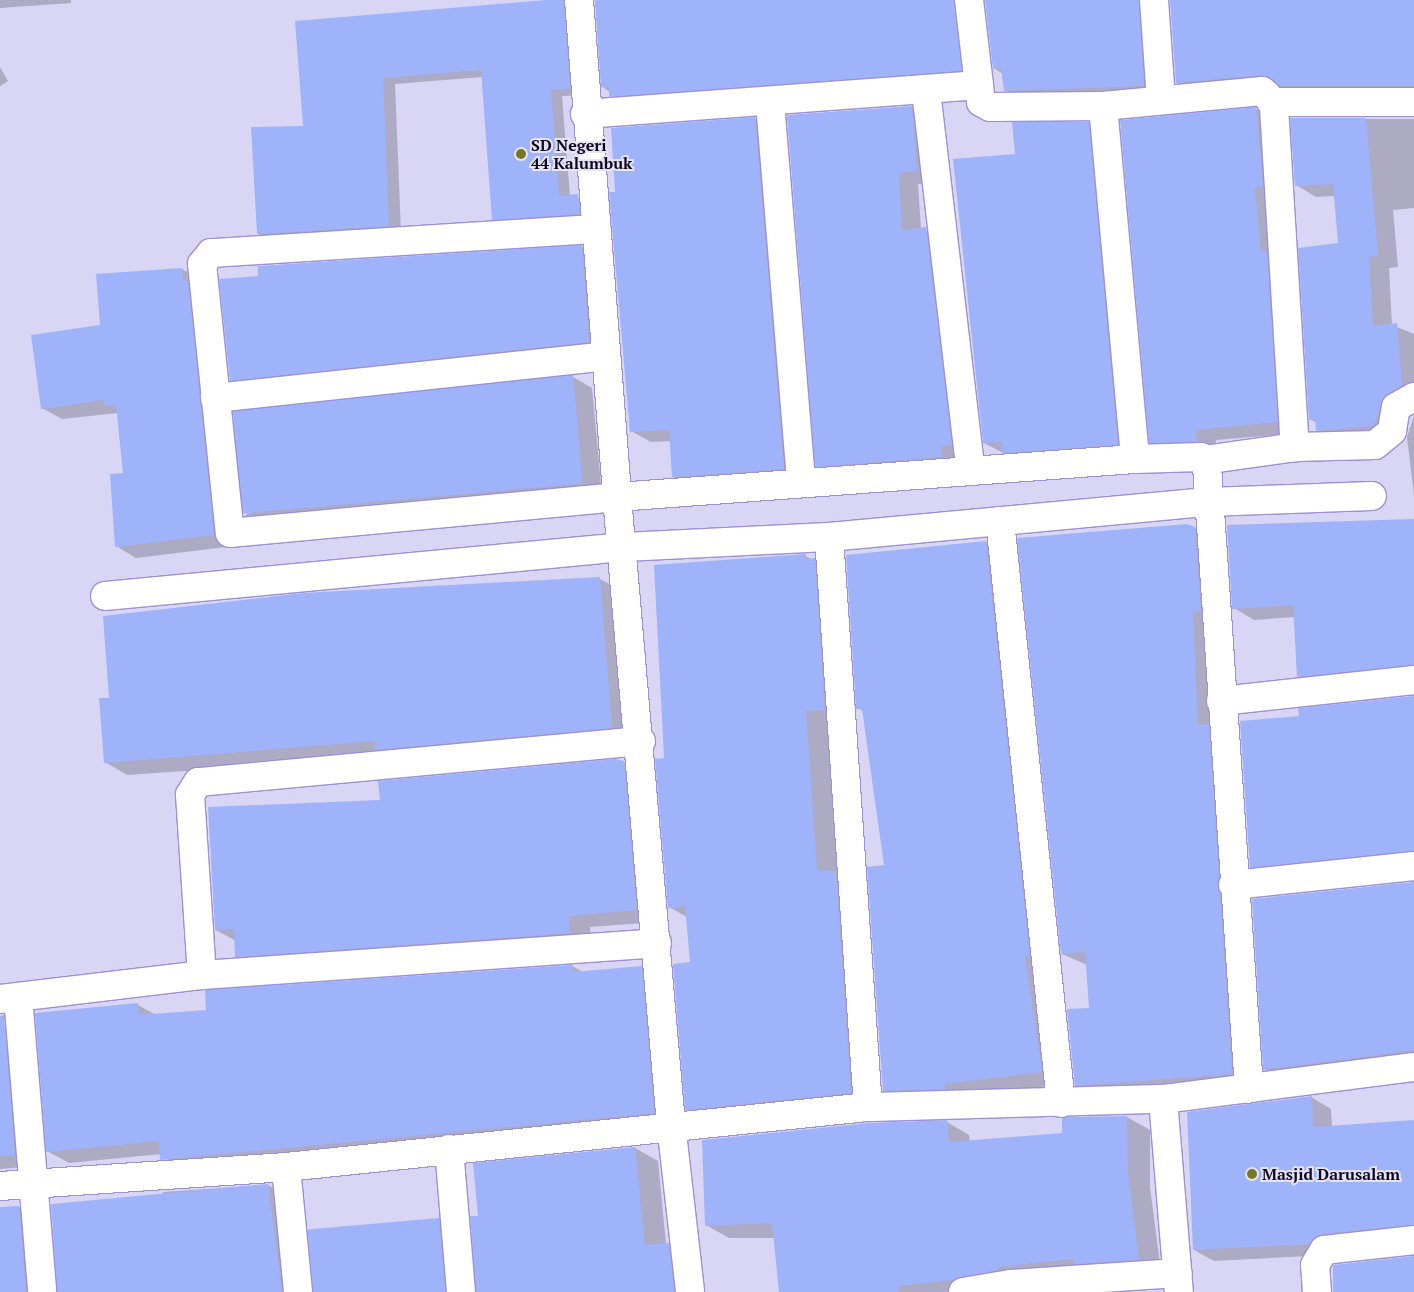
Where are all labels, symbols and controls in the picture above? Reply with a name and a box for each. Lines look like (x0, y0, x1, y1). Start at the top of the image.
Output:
place label: SD Negeri 44 Kalumbuk (531, 135, 632, 173)
marker: SD Negeri 44 Kalumbuk (515, 148, 527, 160)
place label: Masjid Darusalam (1262, 1164, 1400, 1184)
marker: Masjid Darusalam (1246, 1168, 1258, 1180)

